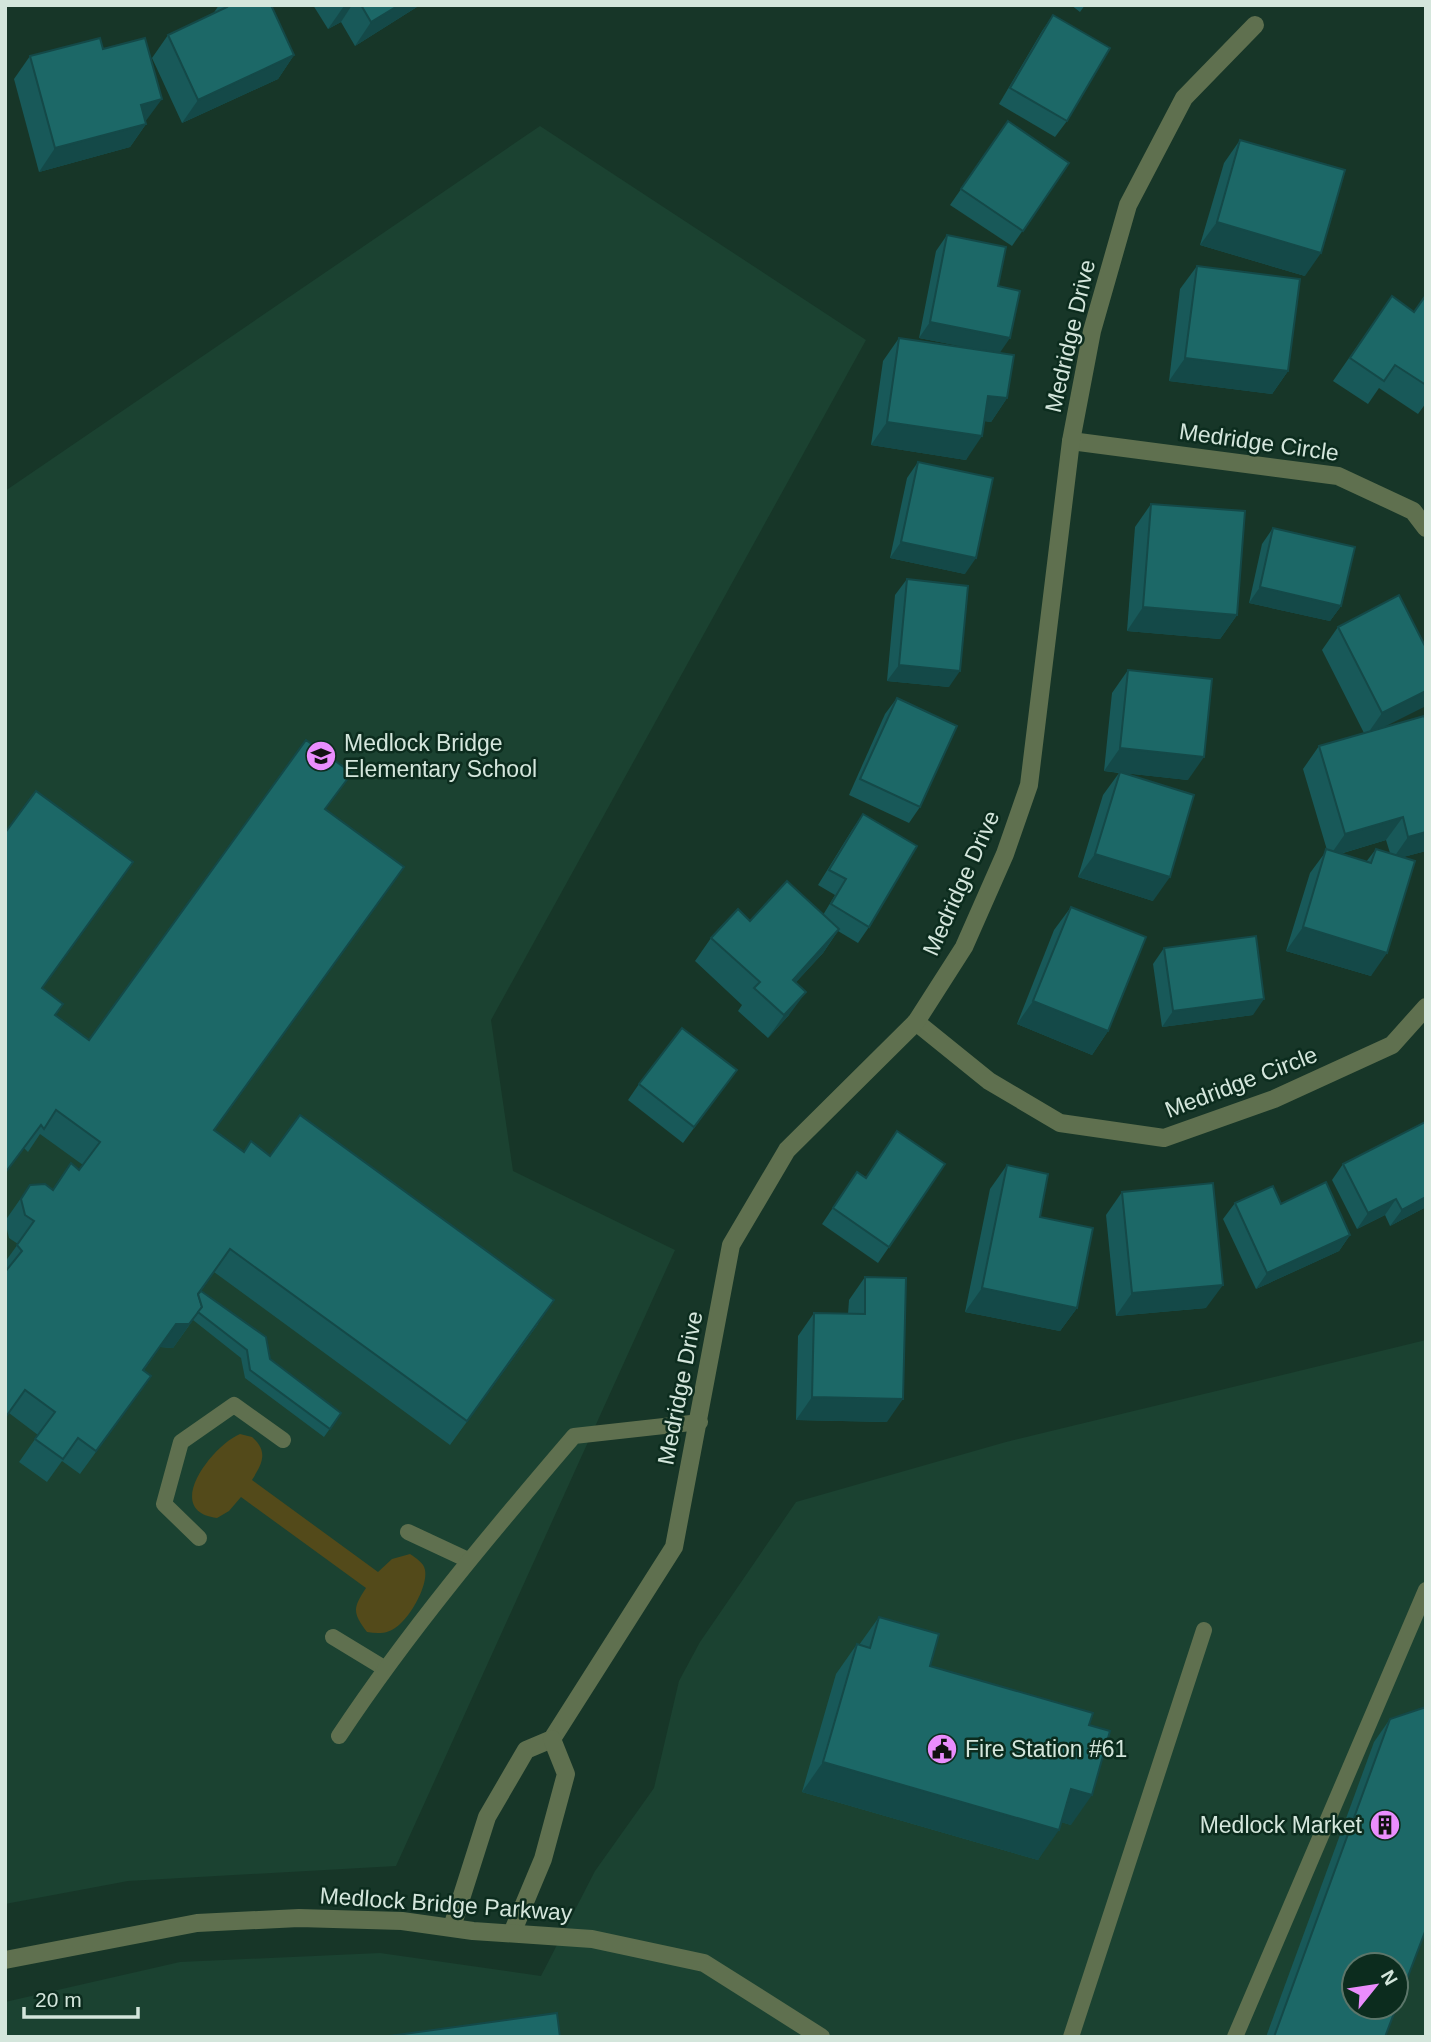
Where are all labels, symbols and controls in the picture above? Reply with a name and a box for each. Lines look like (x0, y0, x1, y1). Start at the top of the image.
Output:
street label: Medridge Drive (1040, 257, 1100, 415)
street label: Medridge Circle (1177, 418, 1341, 466)
place label: Medlock Bridge Elementary School (344, 730, 537, 782)
school or university icon: Medlock Bridge Elementary School (304, 739, 338, 773)
street label: Medridge Drive (917, 806, 1005, 960)
street label: Medridge Circle (1161, 1041, 1321, 1123)
street label: Medridge Drive (652, 1309, 708, 1467)
public building icon: Fire Station #61 (925, 1732, 959, 1766)
place label: Fire Station #61 (965, 1736, 1127, 1762)
building icon: Medlock Market (1368, 1808, 1402, 1842)
place label: Medlock Market (1200, 1812, 1363, 1838)
street label: Medlock Bridge Parkway (319, 1882, 574, 1926)
north arrow (1340, 1951, 1410, 2021)
text: N (1377, 1967, 1402, 1989)
scale bar (24, 1976, 138, 2020)
text: 20 m (35, 1988, 82, 2011)

